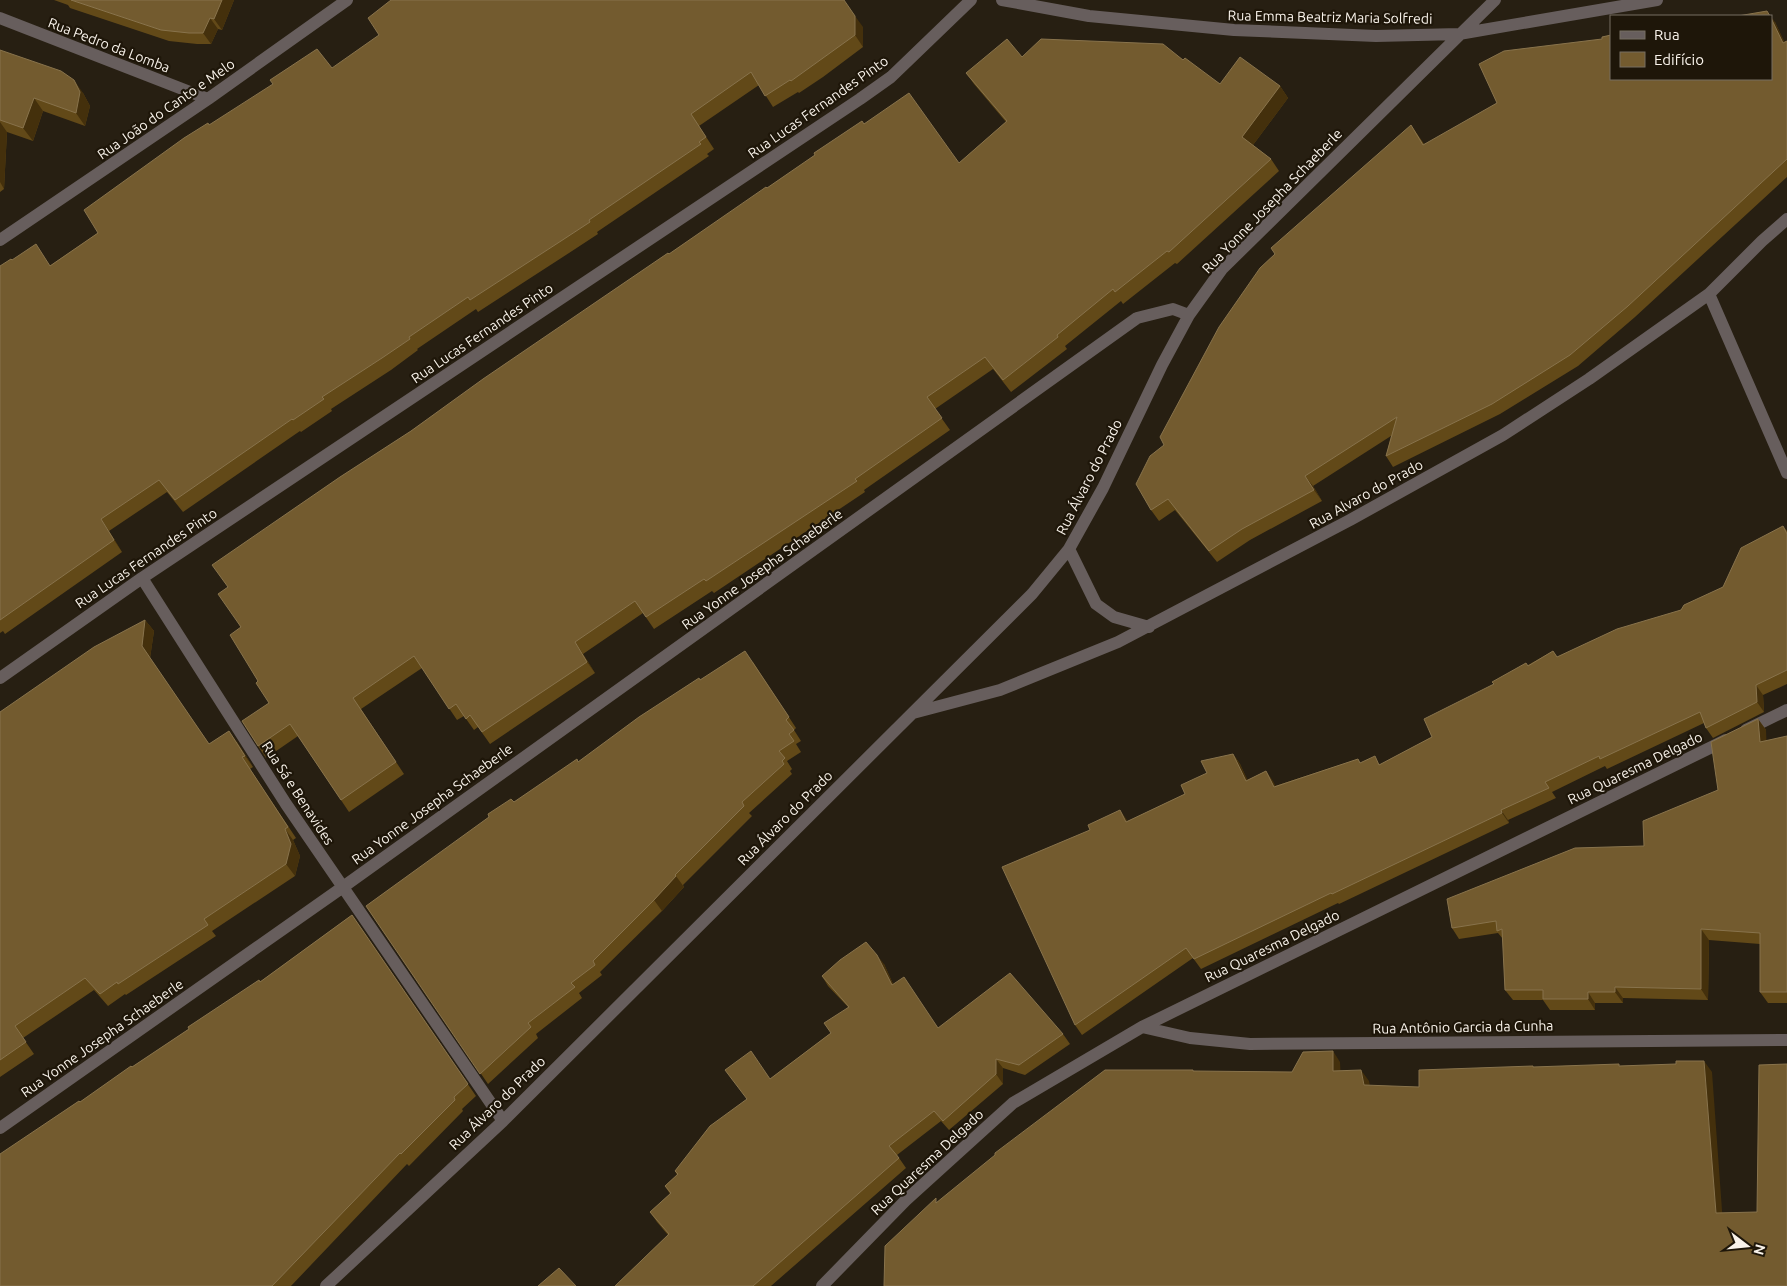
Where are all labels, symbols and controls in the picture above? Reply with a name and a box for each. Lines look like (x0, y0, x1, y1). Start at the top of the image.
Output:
street label: Rua Emma Beatriz Maria Solfredi (1227, 7, 1433, 27)
street label: Rua Pedro da Lomba (46, 14, 172, 76)
legend (1610, 15, 1772, 80)
text: Rua (1654, 26, 1680, 43)
text: Edifício (1654, 51, 1704, 68)
street label: Rua Lucas Fernandes Pinto (745, 52, 891, 162)
street label: Rua João do Canto e Melo (94, 55, 238, 163)
street label: Rua Yonne Josepha Schaeberle (1199, 125, 1345, 277)
street label: Rua Lucas Fernandes Pinto (408, 280, 556, 386)
street label: Rua Álvaro do Prado (1052, 416, 1125, 537)
street label: Rua Alvaro do Prado (1306, 456, 1426, 532)
street label: Rua Lucas Fernandes Pinto (72, 505, 220, 611)
street label: Rua Yonne Josepha Schaeberle (679, 505, 845, 633)
street label: Rua Quaresma Delgado (1565, 728, 1705, 808)
street label: Rua Sá e Benavides (259, 738, 337, 848)
street label: Rua Yonne Josepha Schaeberle (349, 740, 515, 868)
street label: Rua Álvaro do Prado (734, 767, 836, 869)
street label: Rua Quaresma Delgado (1202, 906, 1342, 986)
street label: Rua Yonne Josepha Schaeberle (18, 976, 186, 1100)
street label: Rua Antônio Garcia da Cunha (1372, 1017, 1554, 1037)
street label: Rua Álvaro do Prado (445, 1052, 548, 1153)
street label: Rua Quaresma Delgado (868, 1106, 986, 1218)
north arrow (1722, 1221, 1772, 1271)
text: N (1750, 1242, 1769, 1257)

